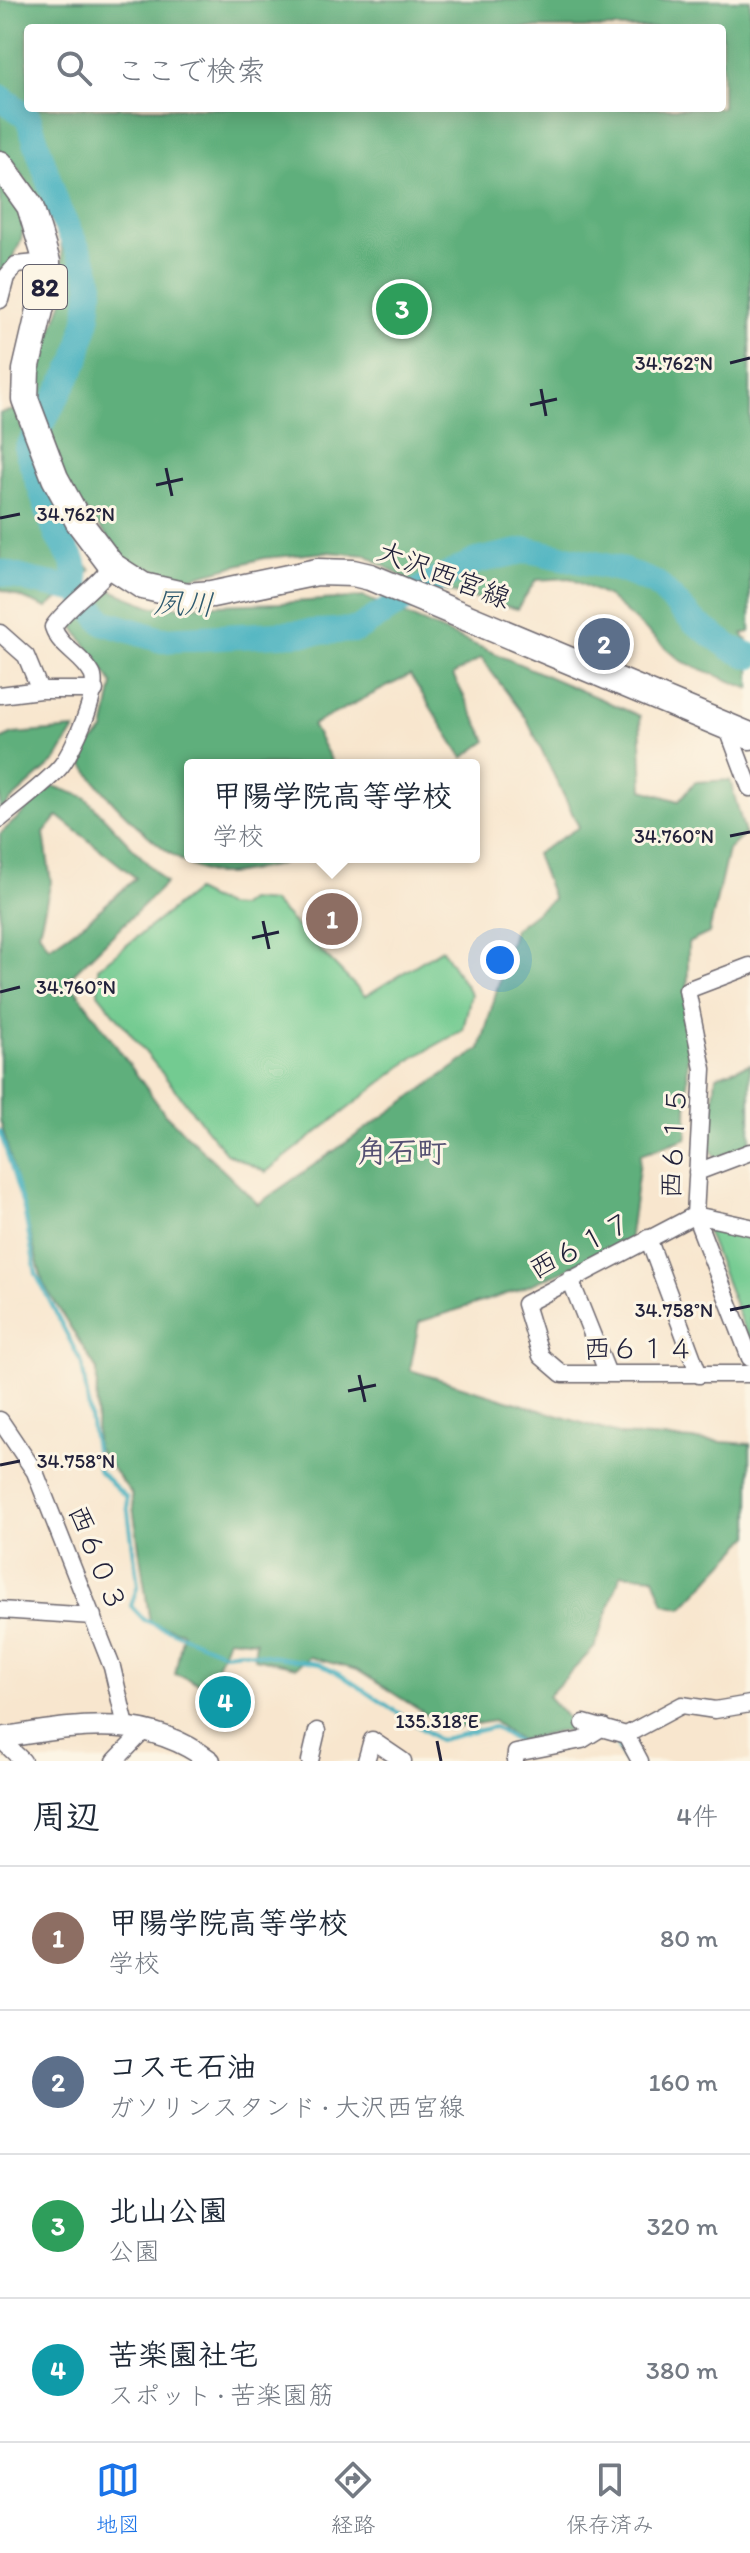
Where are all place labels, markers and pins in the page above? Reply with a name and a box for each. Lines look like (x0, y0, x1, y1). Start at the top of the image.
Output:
pin: 3 (376, 279, 428, 339)
pin: 2 (578, 614, 630, 674)
pin: 1 (306, 889, 358, 949)
pin: 4 (199, 1672, 251, 1732)

